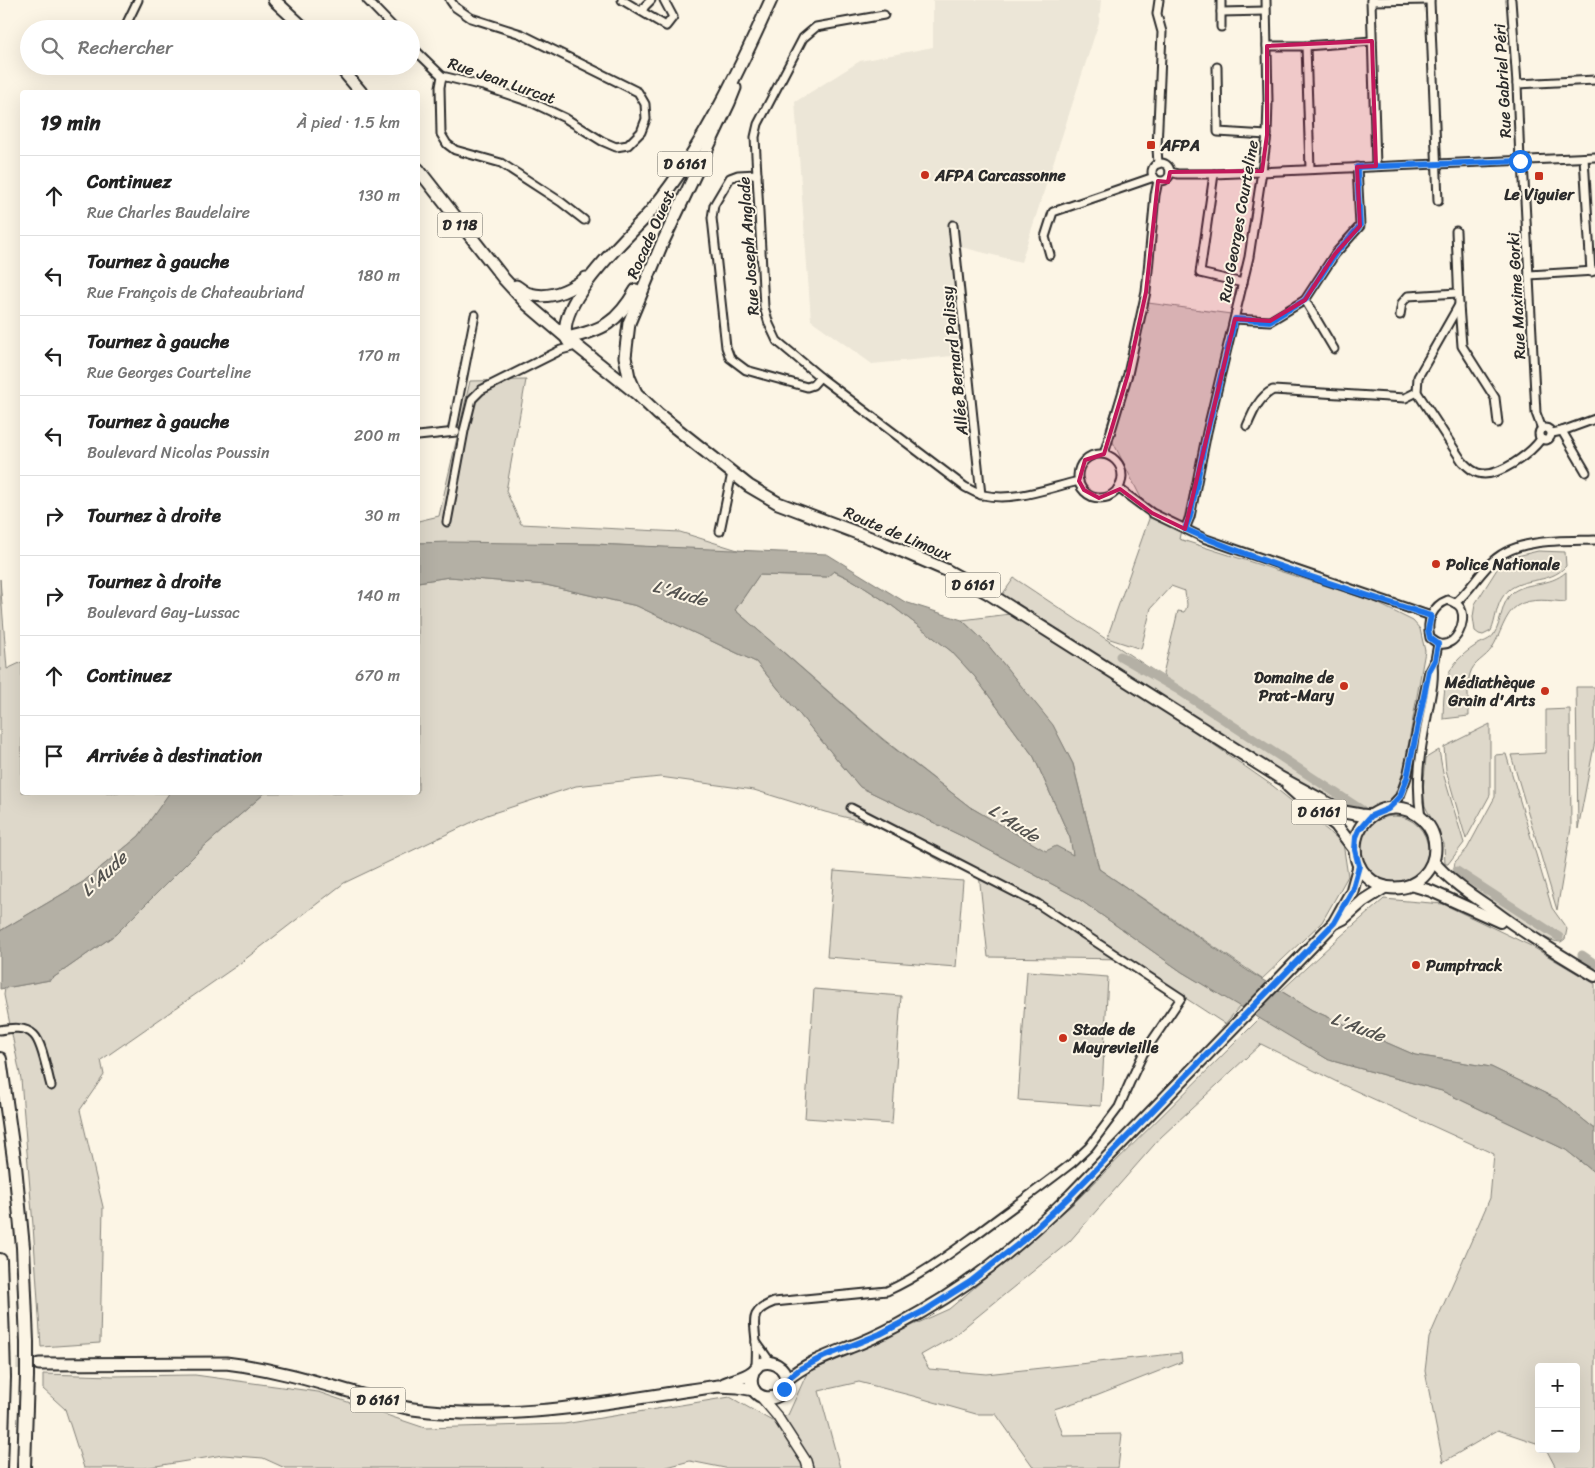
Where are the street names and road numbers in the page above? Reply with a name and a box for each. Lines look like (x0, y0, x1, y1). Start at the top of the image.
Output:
street label: Rue Gabriel Péri (1485, 23, 1520, 139)
street label: Rue Jean Lurcat (444, 48, 560, 112)
street label: Rue Georges Courteline (1210, 138, 1267, 304)
road number: D 6161 (658, 152, 712, 176)
street label: Rue Joseph Anglade (729, 176, 768, 316)
street label: Rocade Ouest (618, 185, 683, 283)
road number: D 118 (438, 212, 482, 238)
street label: Rue Maxime Gorki (1499, 231, 1534, 360)
street label: Allée Bernard Palissy (932, 284, 977, 438)
street label: Route de Limoux (839, 498, 957, 570)
road number: D 6161 (946, 572, 1000, 598)
road number: D 6161 (1292, 800, 1346, 824)
road number: D 6161 (350, 1388, 406, 1412)

